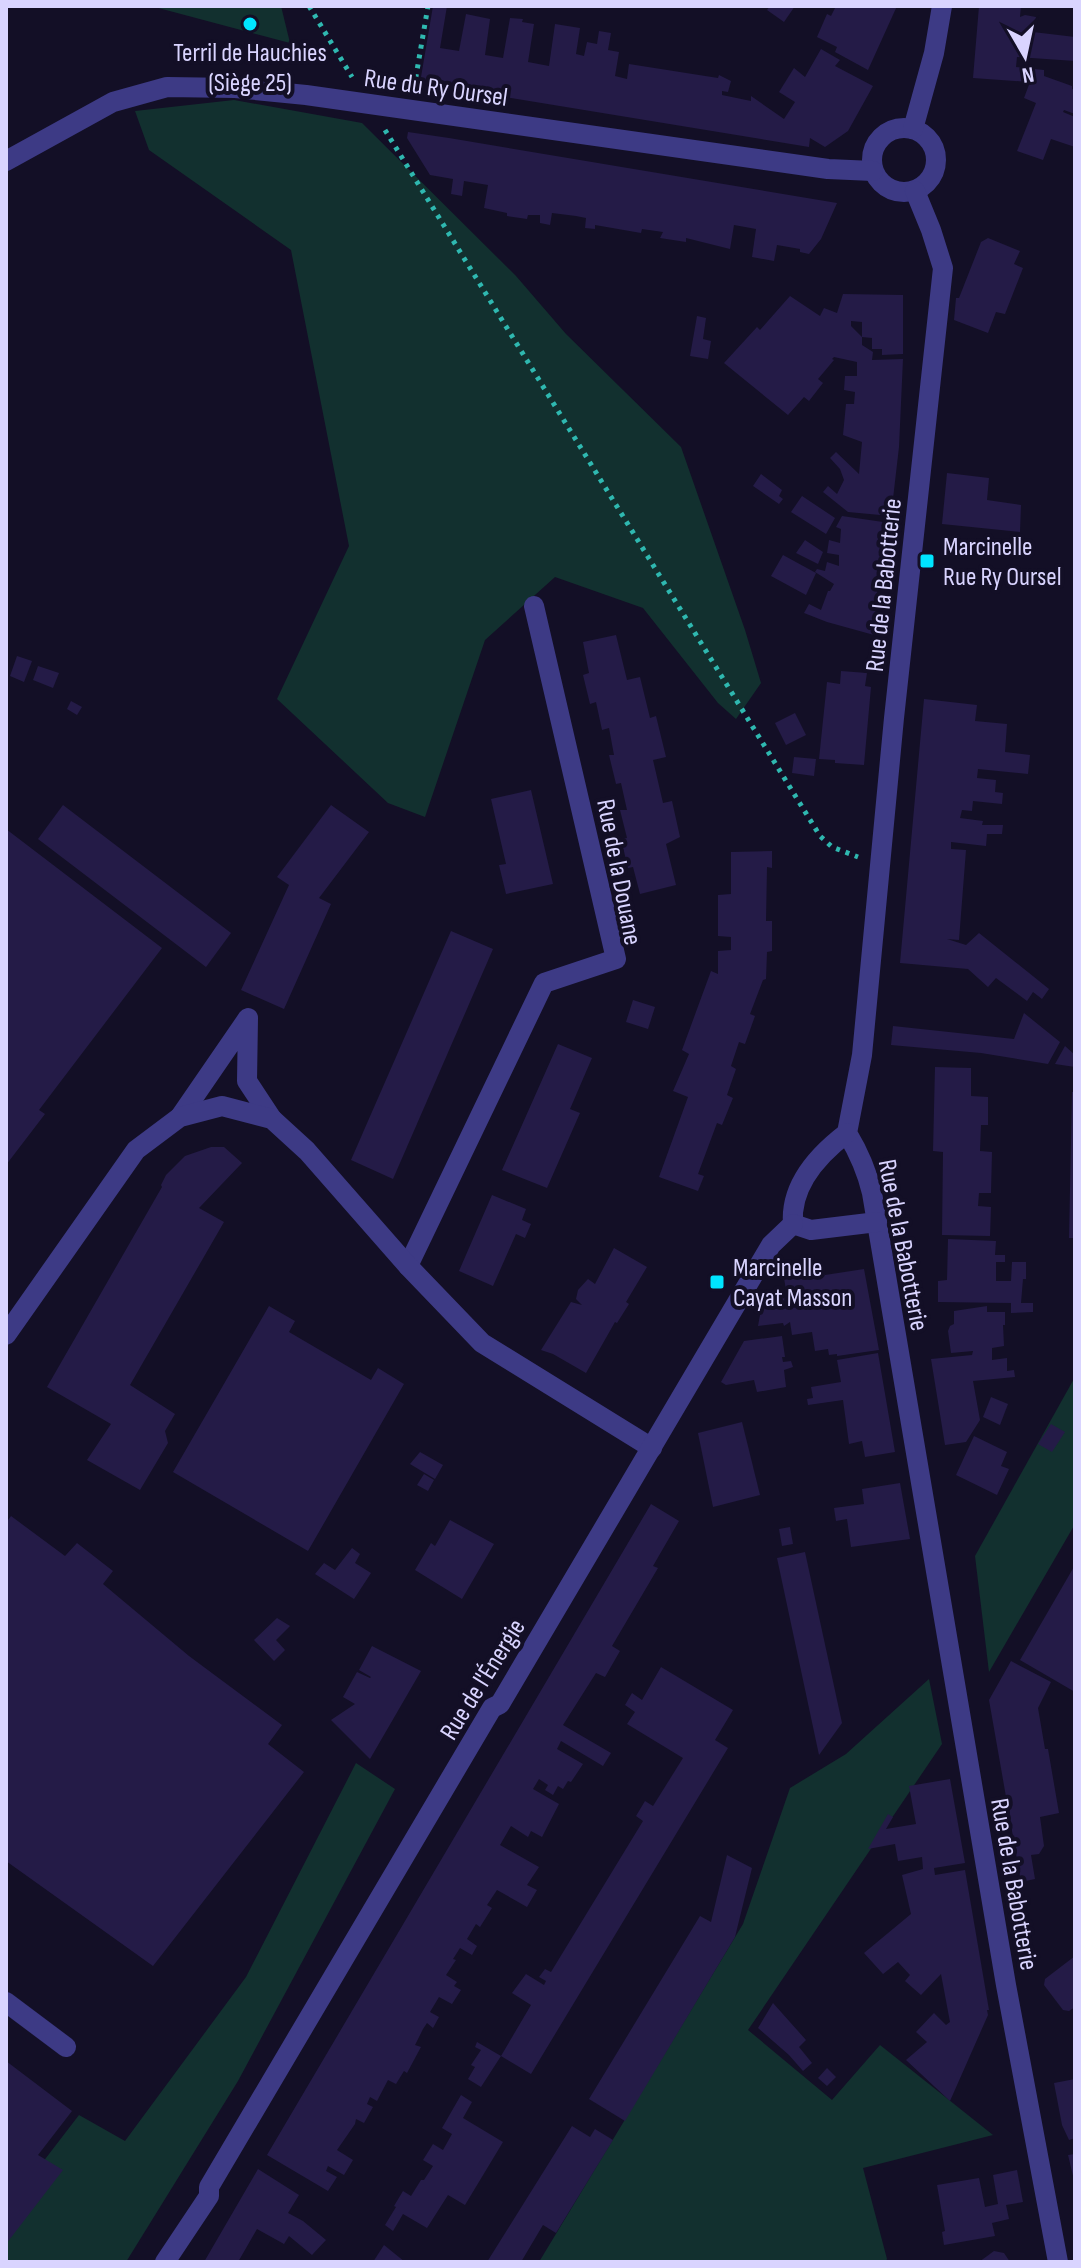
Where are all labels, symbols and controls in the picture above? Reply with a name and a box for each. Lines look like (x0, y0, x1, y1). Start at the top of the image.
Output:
marker: Terril de Hauchies (Siège 25) (241, 15, 259, 33)
north arrow (985, 16, 1065, 96)
place label: Terril de Hauchies (Siège 25) (173, 38, 327, 99)
text: N (1020, 60, 1036, 89)
street label: Rue du Ry Oursel (362, 63, 509, 114)
street label: Rue de la Babotterie (860, 497, 909, 673)
place label: Marcinelle Rue Ry Oursel (943, 532, 1062, 593)
marker: Marcinelle Rue Ry Oursel (918, 552, 936, 570)
street label: Rue de la Douane (589, 797, 648, 948)
street label: Rue de la Babotterie (871, 1157, 934, 1334)
place label: Marcinelle Cayat Masson (733, 1253, 852, 1314)
marker: Marcinelle Cayat Masson (708, 1273, 726, 1291)
street label: Rue de l'Énergie (434, 1614, 533, 1746)
street label: Rue de la Babotterie (983, 1796, 1044, 1973)

